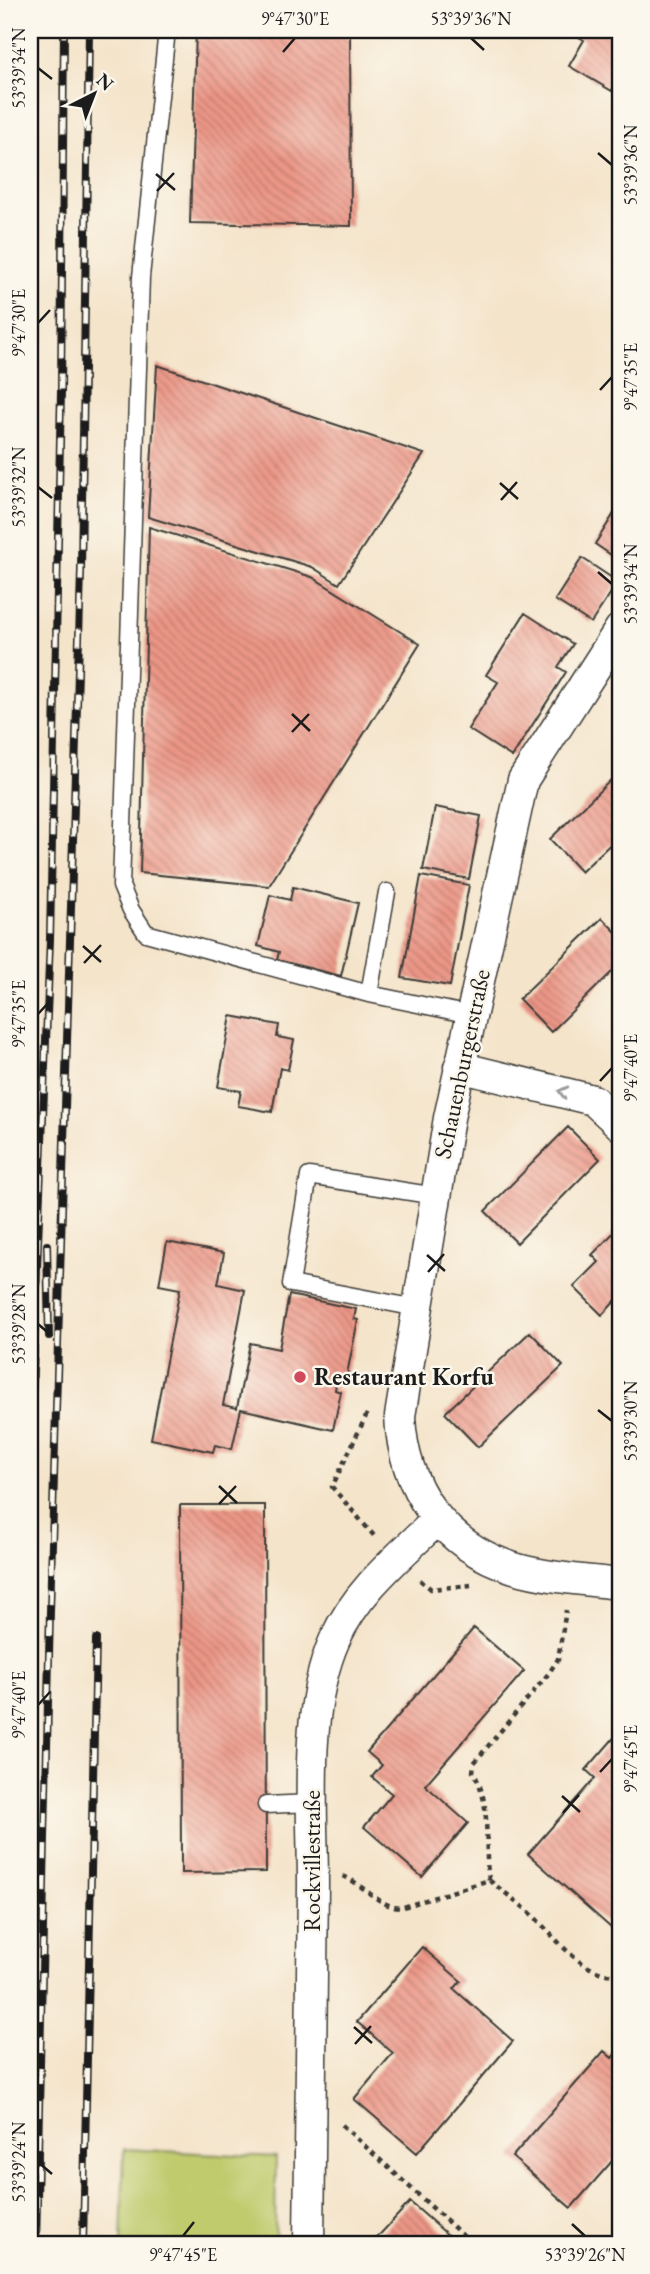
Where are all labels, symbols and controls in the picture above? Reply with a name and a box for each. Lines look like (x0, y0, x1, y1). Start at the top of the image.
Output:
text: 9°47'30"E (261, 7, 329, 30)
text: 53°39'36"N (431, 7, 512, 30)
text: 53°39'34"N (7, 27, 30, 108)
north arrow (60, 60, 130, 130)
text: N (91, 67, 120, 97)
text: 53°39'36"N (619, 124, 642, 205)
text: 9°47'30"E (7, 289, 30, 357)
text: 9°47'35"E (619, 343, 642, 411)
text: 53°39'32"N (7, 446, 30, 527)
text: 53°39'34"N (619, 543, 642, 624)
street label: Schauenburgerstraße (426, 966, 497, 1161)
text: 9°47'35"E (7, 980, 30, 1048)
text: 9°47'40"E (619, 1034, 642, 1102)
one-way arrow (557, 1086, 569, 1100)
text: 53°39'28"N (7, 1283, 30, 1364)
place label: Restaurant Korfu (314, 1361, 494, 1392)
marker: Restaurant Korfu (292, 1369, 308, 1385)
text: 53°39'30"N (619, 1380, 642, 1461)
text: 9°47'40"E (7, 1671, 30, 1739)
text: 9°47'45"E (619, 1725, 642, 1793)
street label: Rockvillestraße (296, 1790, 327, 1932)
text: 53°39'24"N (7, 2121, 30, 2202)
text: 9°47'45"E (149, 2243, 217, 2266)
text: 53°39'26"N (545, 2243, 626, 2266)

